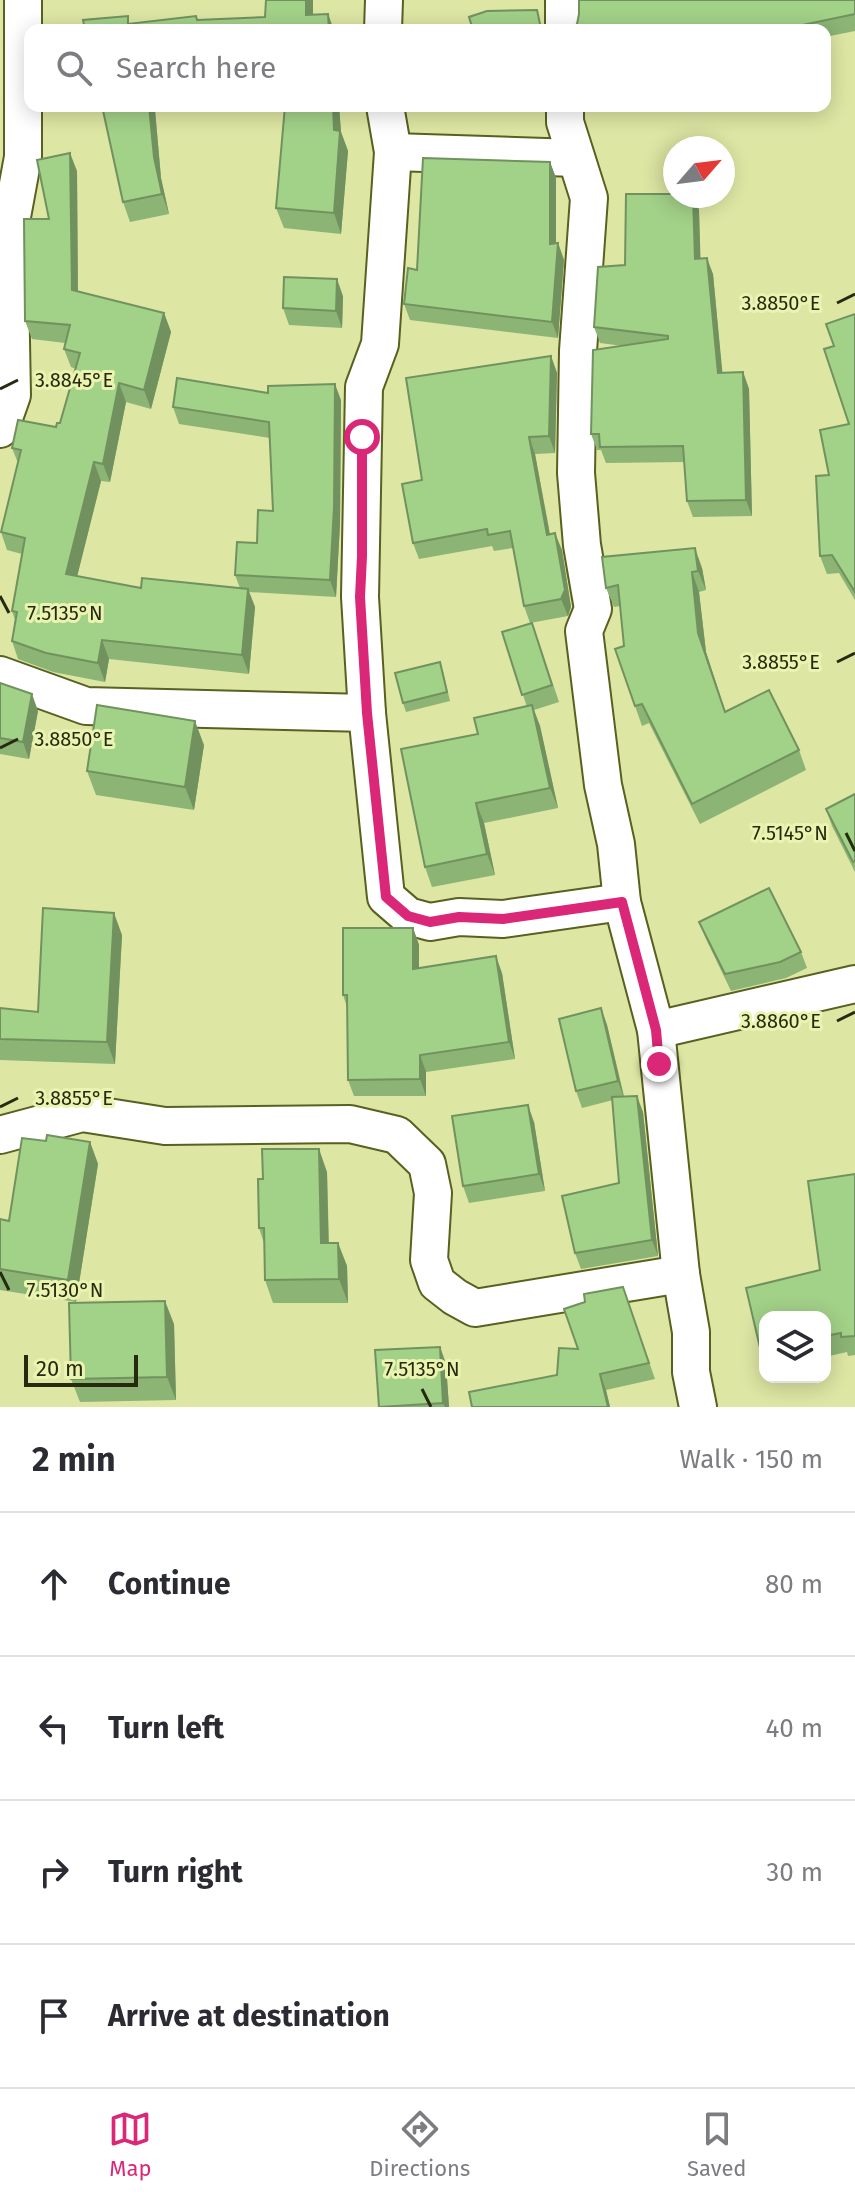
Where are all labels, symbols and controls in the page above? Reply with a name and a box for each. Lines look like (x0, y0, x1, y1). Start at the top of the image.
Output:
search box (24, 24, 831, 112)
icon: search (52, 46, 96, 90)
text: Search here (116, 50, 276, 86)
north arrow (663, 136, 735, 208)
text: 3.8850°E (741, 291, 821, 315)
text: 3.8845°E (35, 368, 113, 392)
route start (344, 419, 380, 455)
text: 7.5135°N (27, 601, 103, 625)
text: 3.8855°E (742, 650, 820, 674)
text: 3.8850°E (34, 727, 114, 751)
text: 7.5145°N (752, 821, 828, 845)
text: 3.8860°E (741, 1009, 821, 1033)
route end (641, 1046, 677, 1082)
text: 3.8855°E (35, 1086, 113, 1110)
text: 7.5130°N (27, 1278, 103, 1302)
map controls (759, 1311, 831, 1383)
button: layers (759, 1311, 831, 1383)
scale bar (24, 1351, 138, 1387)
text: 20 m (36, 1355, 84, 1382)
text: 7.5135°N (384, 1357, 460, 1381)
text: 2 min (32, 1439, 116, 1480)
text: Walk · 150 m (680, 1444, 823, 1475)
icon: ahead (32, 1562, 76, 1606)
text: Continue (108, 1566, 231, 1602)
text: 80 m (765, 1569, 823, 1600)
icon: left (32, 1706, 76, 1750)
text: Turn left (108, 1710, 224, 1746)
text: 40 m (765, 1713, 823, 1744)
icon: right (32, 1850, 76, 1894)
text: Turn right (108, 1854, 243, 1890)
text: 30 m (766, 1857, 823, 1888)
icon: arrive (32, 1994, 76, 2038)
text: Arrive at destination (108, 1998, 390, 2034)
tab: Map (108, 2107, 152, 2182)
tab: Directions (369, 2107, 470, 2182)
tab: Saved (687, 2107, 747, 2182)

